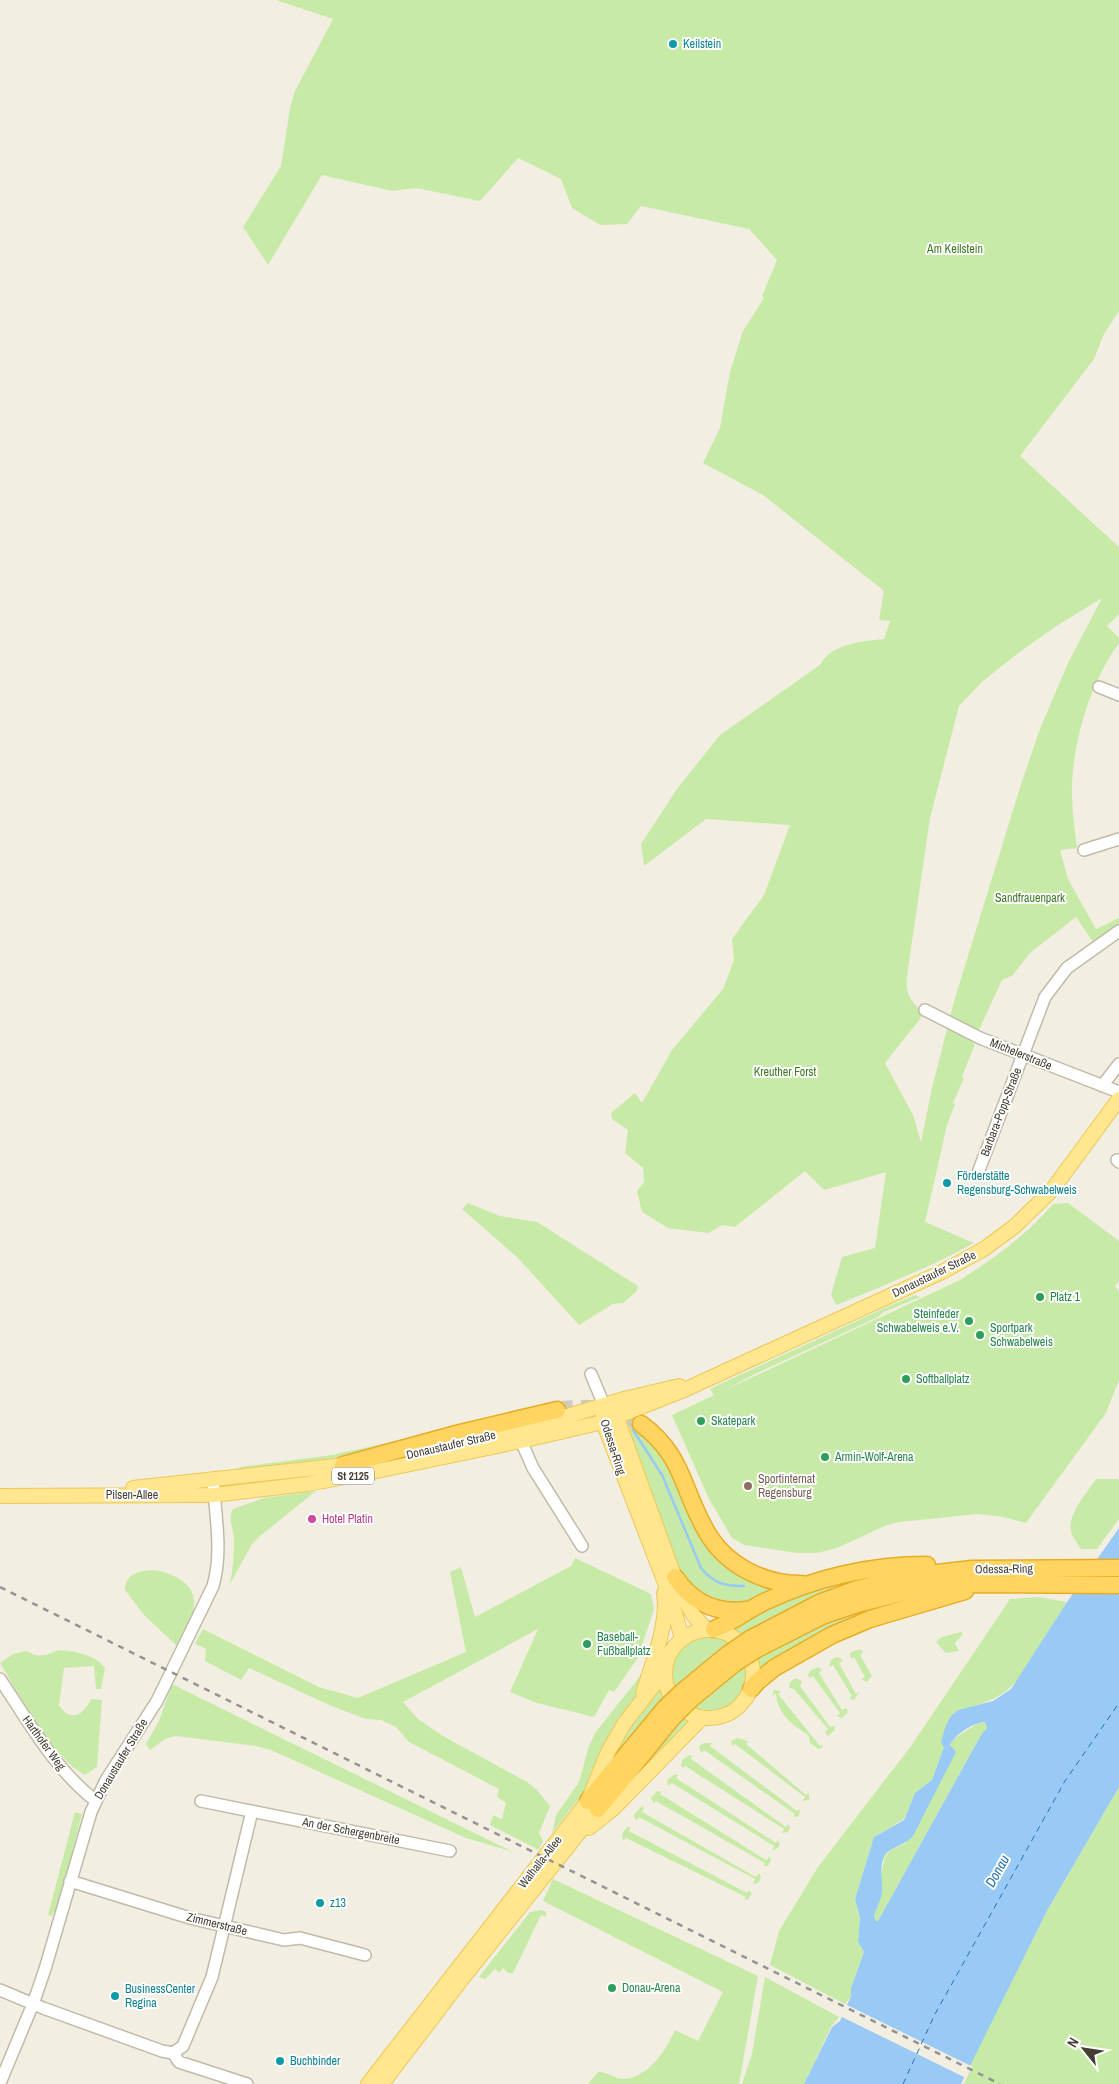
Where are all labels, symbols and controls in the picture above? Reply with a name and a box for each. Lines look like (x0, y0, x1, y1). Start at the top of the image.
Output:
place label: Keilstein (683, 36, 721, 52)
marker: Keilstein (667, 38, 679, 50)
park label: Am Keilstein (926, 241, 983, 257)
park label: Sandfrauenpark (995, 890, 1065, 906)
street label: Michelerstraße (988, 1034, 1054, 1074)
park label: Kreuther Forst (754, 1064, 816, 1080)
street label: Barbara-Popp-Straße (977, 1065, 1025, 1159)
place label: Förderstätte Regensburg-Schwabelweis (957, 1168, 1077, 1198)
marker: Förderstätte Regensburg-Schwabelweis (941, 1177, 953, 1189)
street label: Donaustaufer Straße (889, 1247, 979, 1301)
place label: Platz 1 (1050, 1289, 1081, 1305)
marker: Platz 1 (1034, 1291, 1046, 1303)
place label: Steinfeder Schwabelweis e.V. (877, 1306, 960, 1336)
marker: Steinfeder Schwabelweis e.V. (963, 1315, 975, 1327)
place label: Sportpark Schwabelweis (990, 1320, 1053, 1350)
marker: Sportpark Schwabelweis (974, 1329, 986, 1341)
place label: Softballplatz (916, 1371, 970, 1387)
marker: Softballplatz (900, 1373, 912, 1385)
place label: Skatepark (711, 1413, 755, 1429)
marker: Skatepark (695, 1415, 707, 1427)
street label: Odessa-Ring (596, 1417, 630, 1478)
street label: Donaustaufer Straße (405, 1427, 497, 1463)
place label: Armin-Wolf-Arena (834, 1449, 914, 1465)
marker: Armin-Wolf-Arena (819, 1451, 831, 1463)
road number: St 2125 (332, 1468, 374, 1484)
place label: Sportinternat Regensburg (758, 1471, 815, 1501)
marker: Sportinternat Regensburg (742, 1480, 754, 1492)
street label: Pilsen-Allee (106, 1487, 158, 1503)
place label: Hotel Platin (322, 1511, 373, 1527)
marker: Hotel Platin (306, 1513, 318, 1525)
street label: Odessa-Ring (975, 1560, 1034, 1578)
place label: Baseball- Fußballplatz (597, 1629, 651, 1659)
marker: Baseball- Fußballplatz (581, 1638, 593, 1650)
street label: Harthofer Weg (19, 1712, 70, 1774)
street label: Donaustaufer Straße (91, 1716, 151, 1802)
street label: An der Schergenbreite (300, 1814, 401, 1848)
street label: Walhalla-Allee (514, 1832, 566, 1892)
water label: Donau (981, 1851, 1013, 1890)
place label: z13 (330, 1895, 346, 1911)
marker: z13 (314, 1897, 326, 1909)
street label: Zimmerstraße (185, 1909, 249, 1939)
place label: Donau-Arena (622, 1980, 681, 1996)
place label: BusinessCenter Regina (125, 1981, 196, 2011)
marker: Donau-Arena (606, 1982, 618, 1994)
marker: BusinessCenter Regina (109, 1990, 121, 2002)
north arrow (1059, 2024, 1109, 2074)
text: N (1063, 2034, 1083, 2051)
place label: Buchbinder (290, 2053, 341, 2069)
marker: Buchbinder (274, 2055, 286, 2067)

